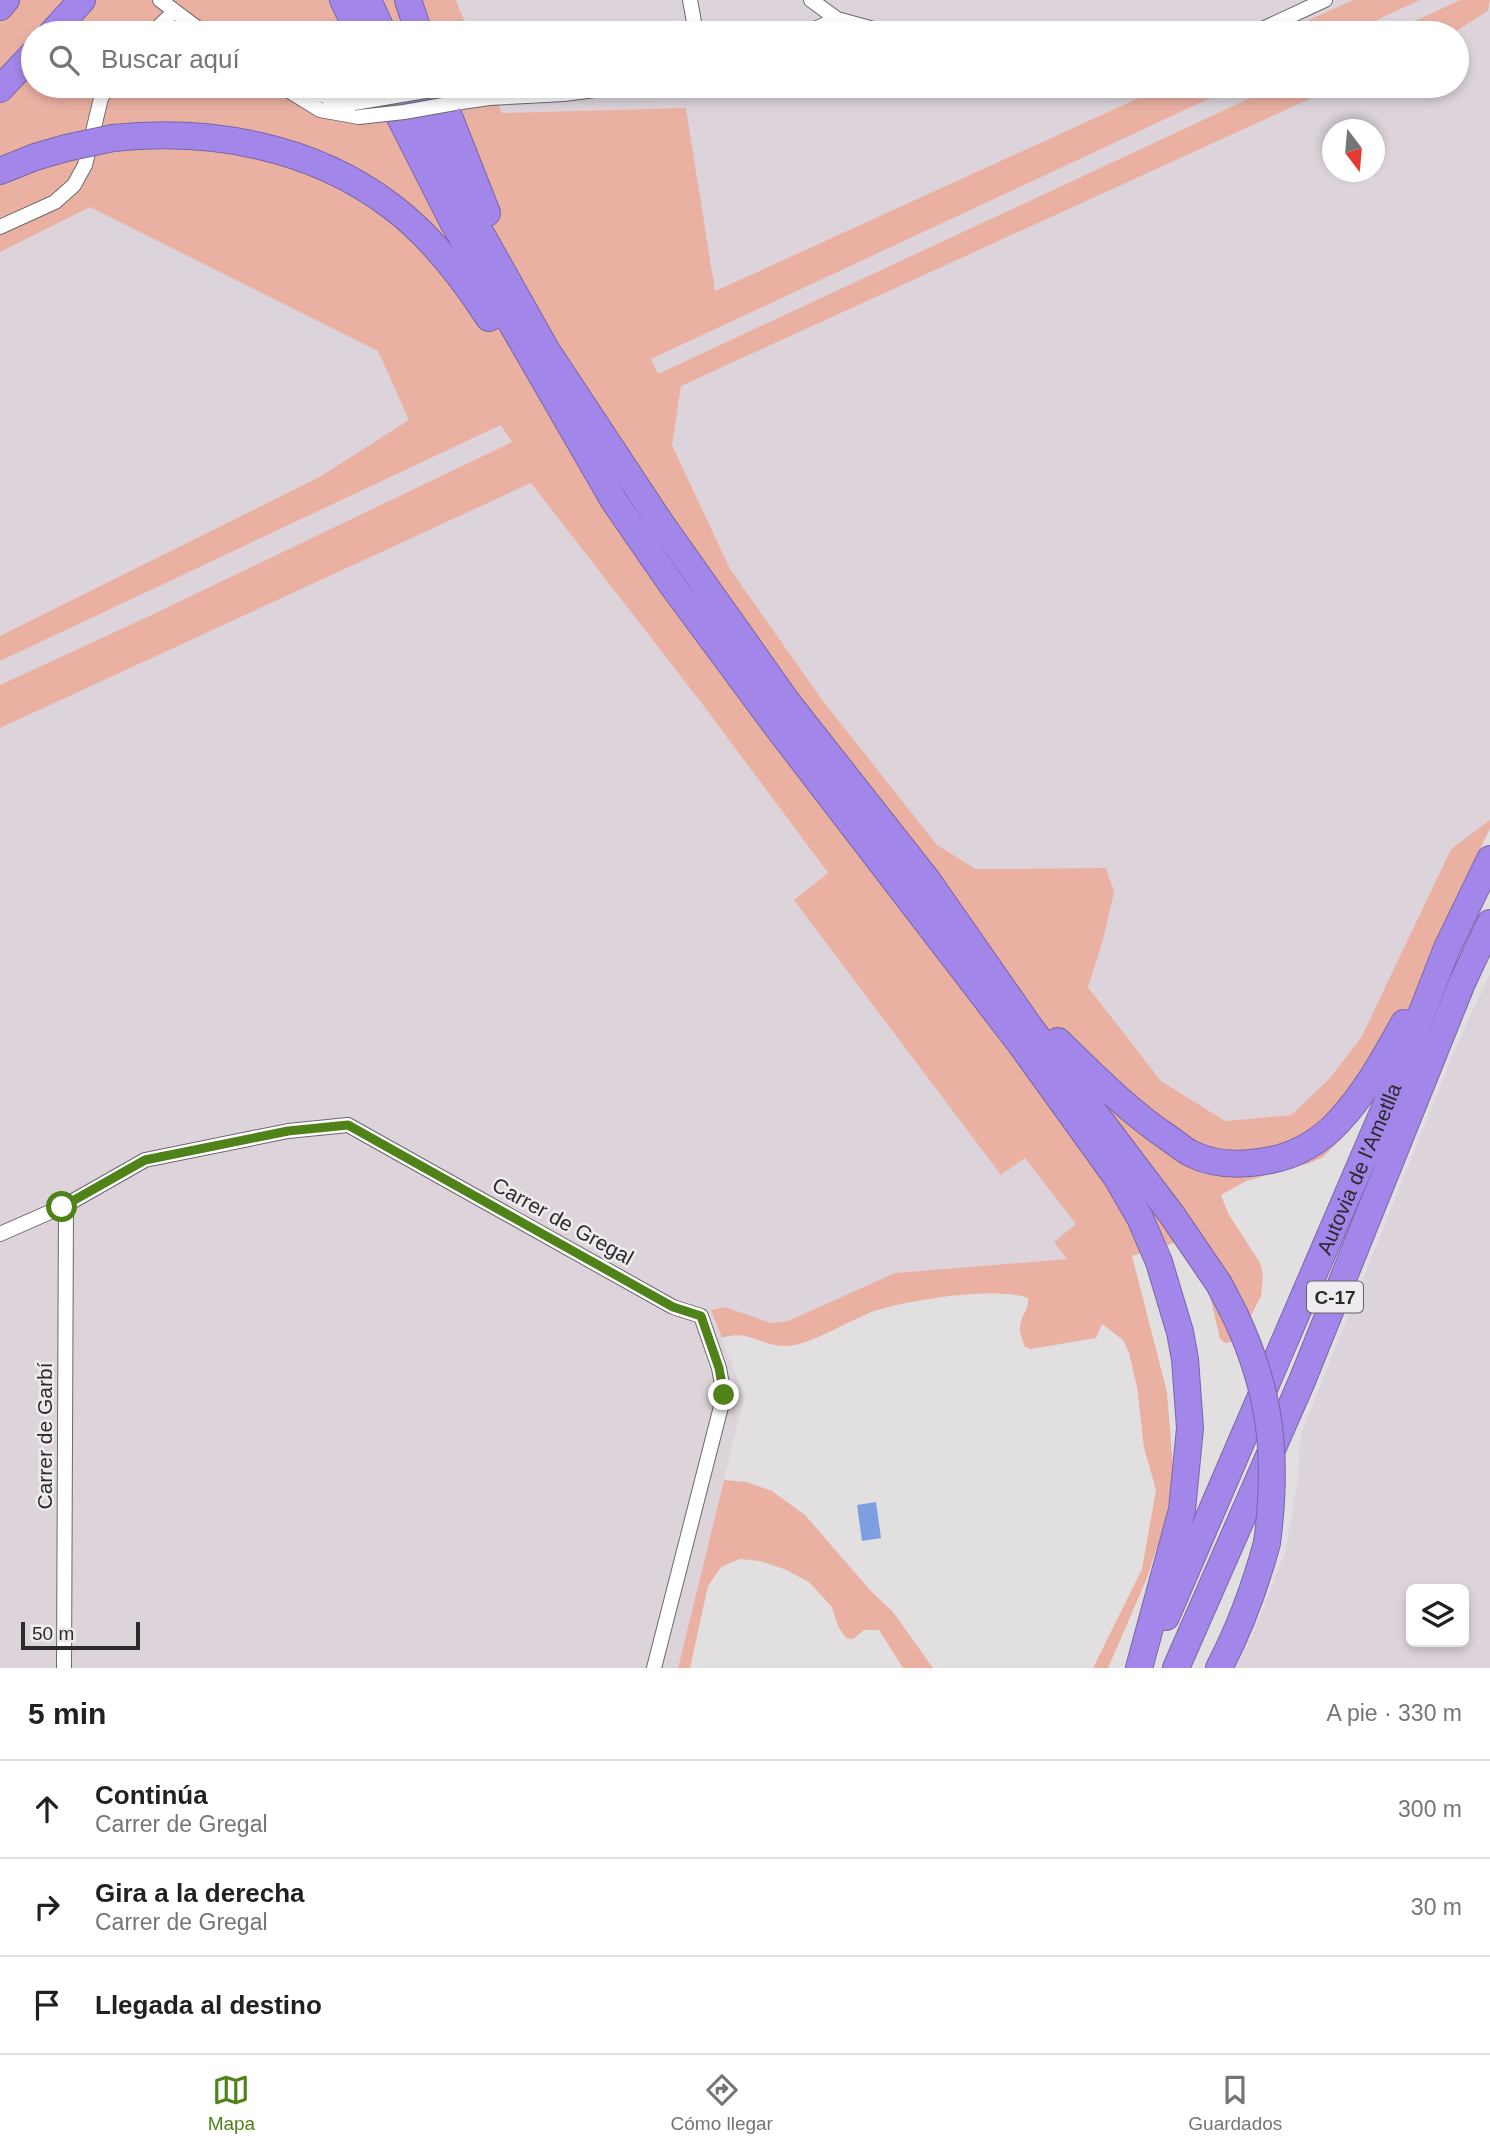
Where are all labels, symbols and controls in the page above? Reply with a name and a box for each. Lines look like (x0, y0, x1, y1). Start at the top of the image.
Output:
search box (21, 21, 1469, 98)
icon: search (45, 41, 83, 79)
text: Buscar aquí (101, 44, 240, 74)
north arrow (1322, 119, 1385, 182)
street label: Autovia de l'Ametlla (1312, 1079, 1405, 1258)
street label: Carrer de Gregal (489, 1173, 637, 1269)
route start (46, 1191, 77, 1222)
road number: C-17 (1307, 1282, 1363, 1312)
street label: Carrer de Garbí (33, 1362, 56, 1510)
route end (708, 1379, 739, 1410)
map controls (1406, 1584, 1469, 1647)
button: layers (1406, 1584, 1469, 1647)
scale bar (21, 1619, 140, 1651)
text: 50 m (32, 1623, 74, 1644)
text: 5 min (28, 1697, 106, 1730)
text: A pie · 330 m (1326, 1700, 1462, 1726)
text: Continúa (95, 1780, 208, 1810)
icon: ahead (28, 1790, 66, 1828)
text: 300 m (1398, 1796, 1462, 1822)
text: Carrer de Gregal (95, 1811, 268, 1837)
text: Gira a la derecha (95, 1878, 305, 1908)
icon: right (28, 1888, 66, 1926)
text: 30 m (1411, 1894, 1462, 1920)
text: Carrer de Gregal (95, 1909, 268, 1935)
icon: arrive (28, 1986, 66, 2024)
text: Llegada al destino (95, 1990, 322, 2020)
tab: Mapa (208, 2071, 255, 2135)
tab: Cómo llegar (671, 2071, 773, 2135)
tab: Guardados (1188, 2071, 1282, 2135)

